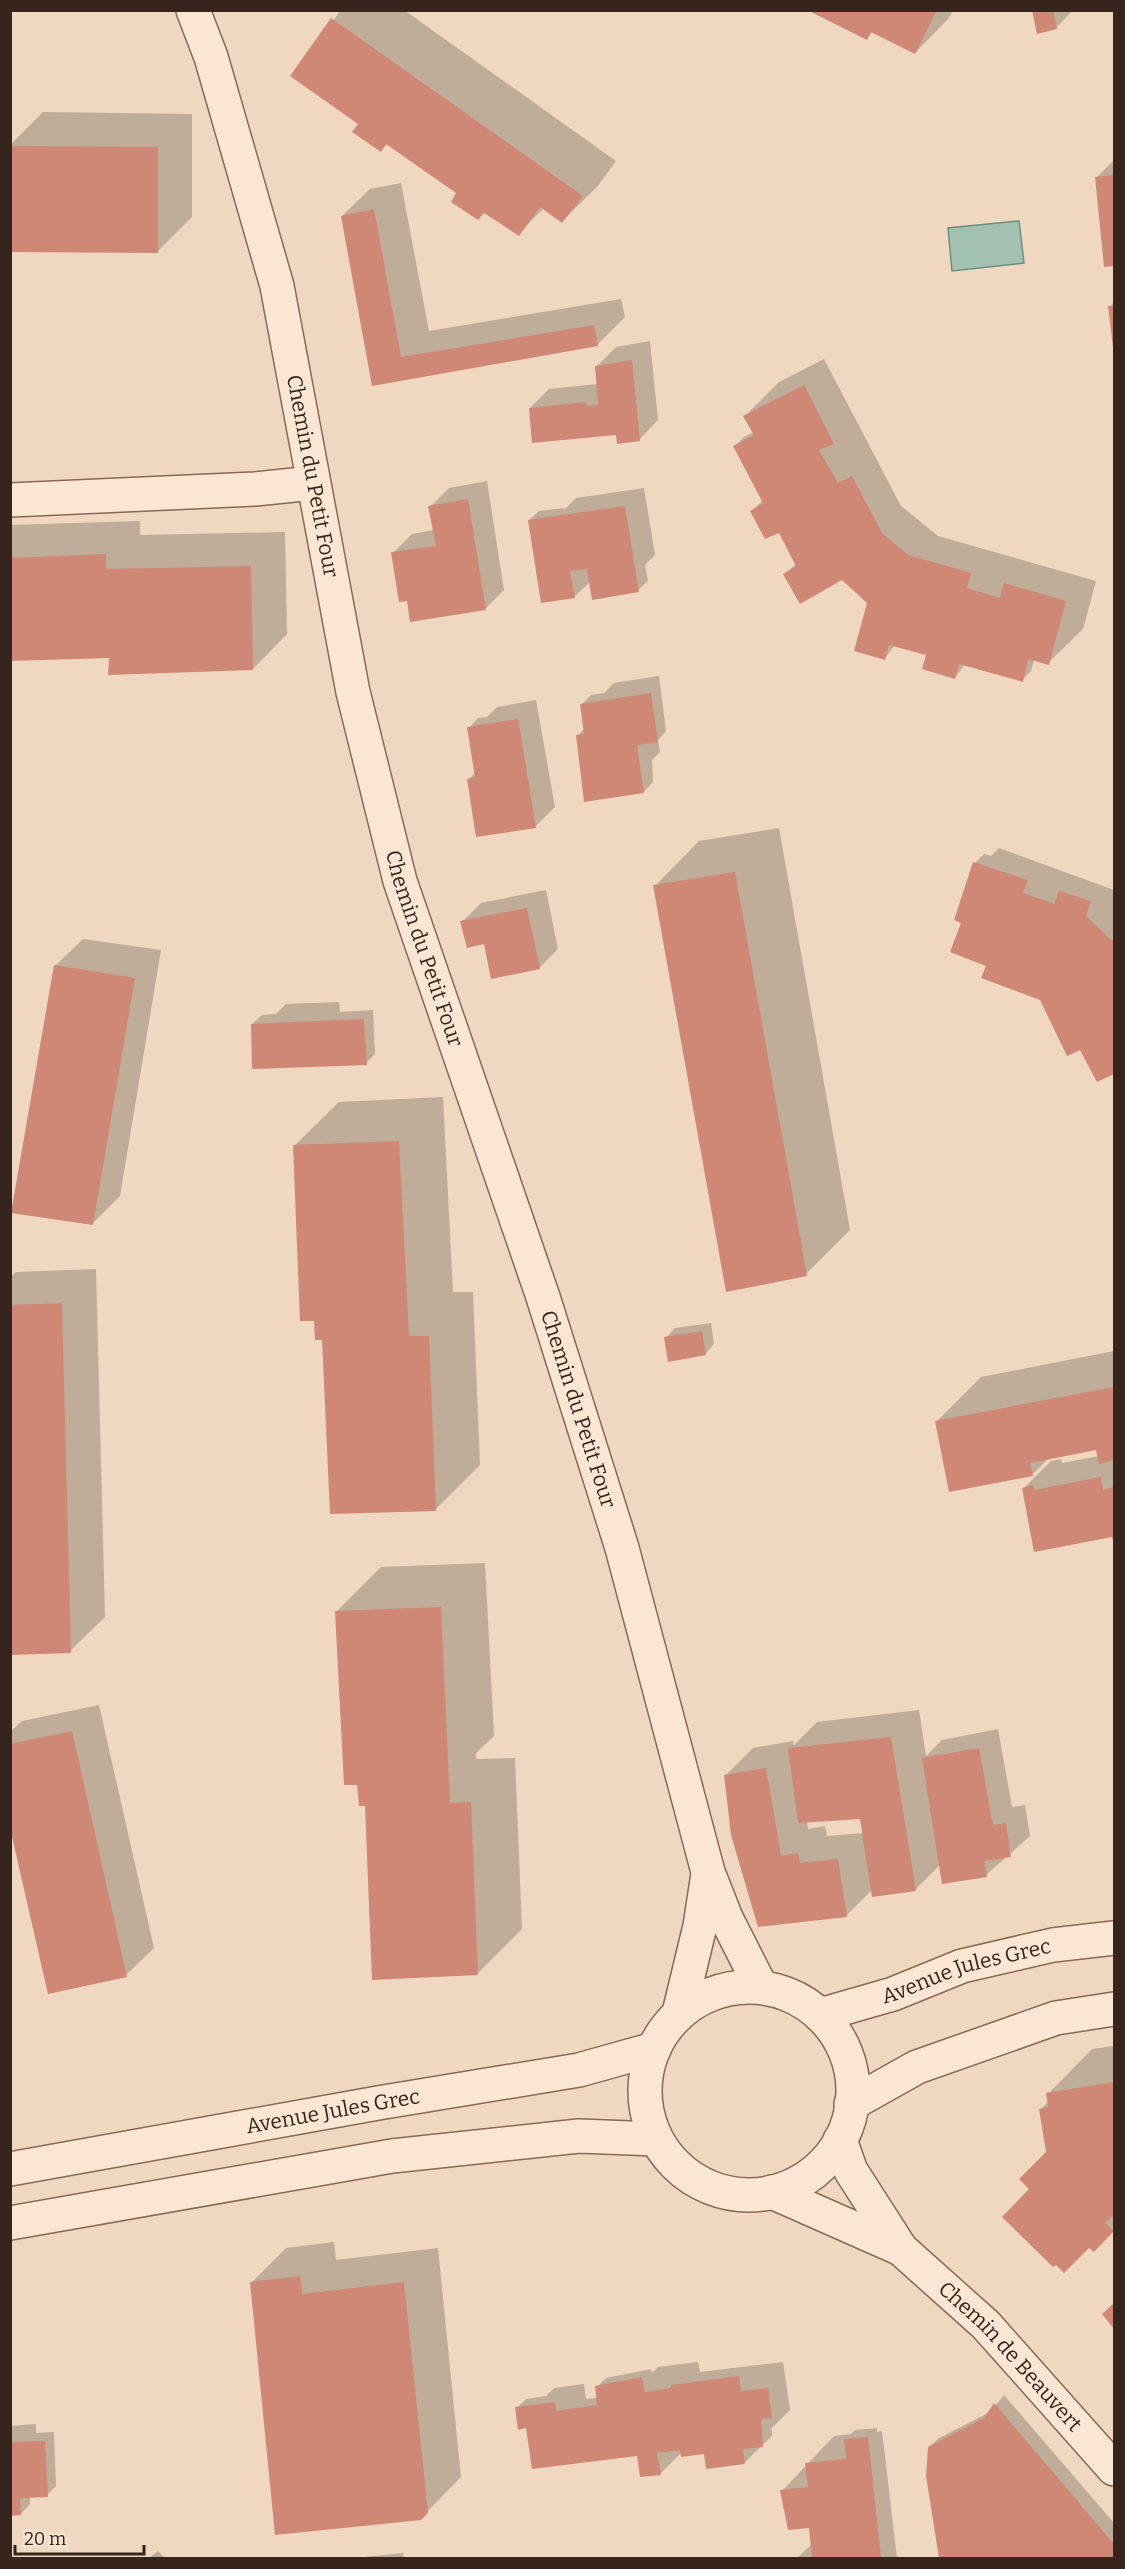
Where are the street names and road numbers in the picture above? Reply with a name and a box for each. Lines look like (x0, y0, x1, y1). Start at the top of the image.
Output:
street label: Chemin du Petit Four (281, 373, 344, 579)
street label: Chemin du Petit Four (380, 848, 469, 1050)
street label: Chemin du Petit Four (535, 1307, 622, 1511)
street label: Avenue Jules Grec (879, 1933, 1053, 2010)
street label: Avenue Jules Grec (244, 2083, 422, 2139)
street label: Chemin de Beauvert (933, 2276, 1088, 2437)

